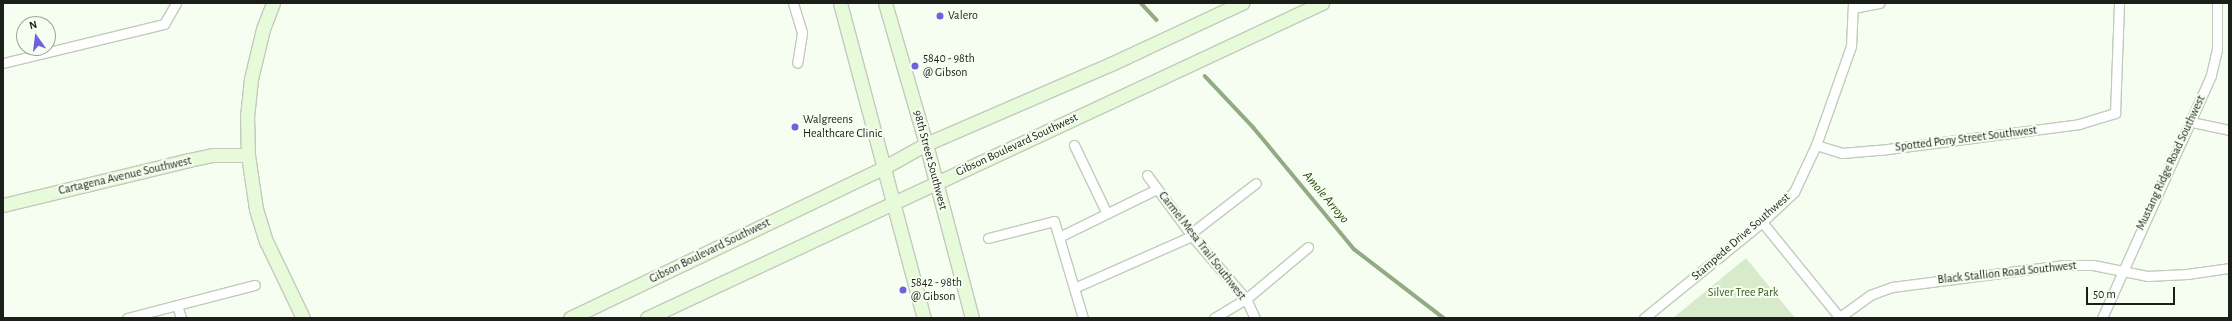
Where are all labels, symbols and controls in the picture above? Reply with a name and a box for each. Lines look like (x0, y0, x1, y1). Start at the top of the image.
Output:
place label: Valero (948, 9, 978, 23)
marker: Valero (935, 11, 945, 21)
north arrow (16, 16, 56, 56)
text: N (28, 19, 38, 31)
place label: 5840 - 98th @ Gibson (923, 52, 975, 80)
marker: 5840 - 98th @ Gibson (910, 61, 920, 71)
street label: Mustang Ridge Road Southwest (2133, 93, 2209, 233)
street label: 98th Street Southwest (910, 109, 950, 211)
street label: Gibson Boulevard Southwest (954, 110, 1080, 180)
place label: Walgreens Healthcare Clinic (803, 113, 882, 141)
marker: Walgreens Healthcare Clinic (790, 122, 800, 132)
street label: Spotted Pony Street Southwest (1894, 123, 2038, 155)
street label: Cartagena Avenue Southwest (57, 154, 193, 198)
water label: Amole Arroyo (1299, 169, 1351, 227)
street label: Carmel Mesa Trail Southwest (1155, 189, 1249, 303)
street label: Stampede Drive Southwest (1689, 190, 1793, 284)
street label: Gibson Boulevard Southwest (647, 215, 773, 287)
street label: Black Stallion Road Southwest (1937, 259, 2077, 287)
place label: 5842 - 98th @ Gibson (911, 276, 962, 304)
scale bar (2088, 279, 2177, 305)
marker: 5842 - 98th @ Gibson (898, 285, 908, 295)
park label: Silver Tree Park (1708, 286, 1778, 300)
text: 50 m (2093, 288, 2116, 300)

